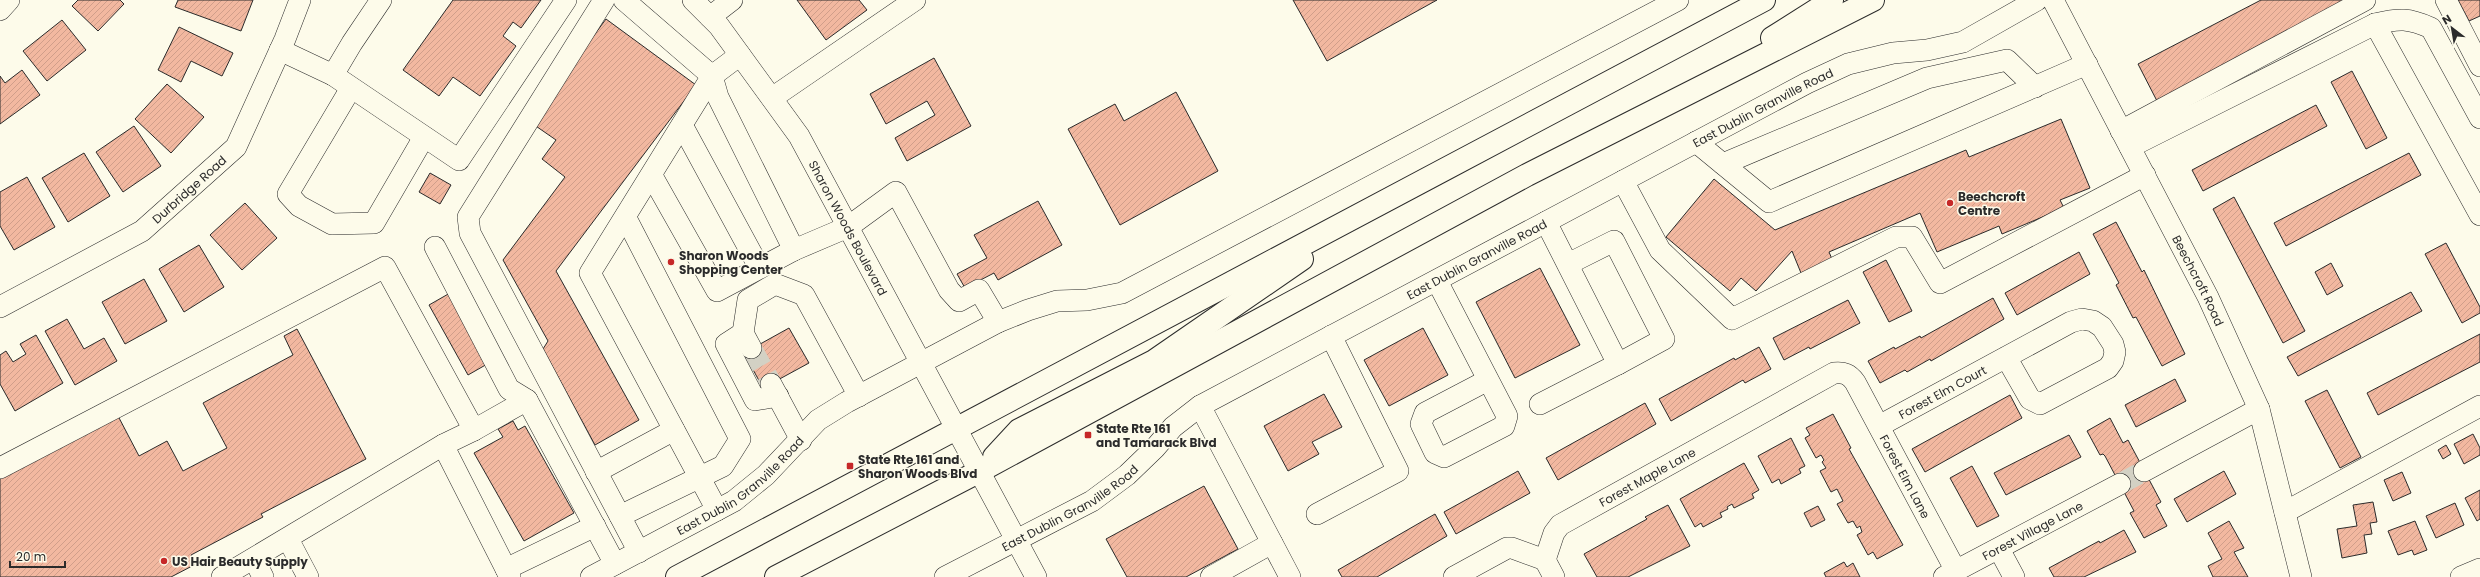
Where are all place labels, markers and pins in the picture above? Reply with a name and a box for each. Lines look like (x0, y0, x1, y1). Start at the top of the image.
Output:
place label: Beechcroft Centre (1958, 188, 2025, 219)
marker: Beechcroft Centre (1945, 198, 1955, 208)
place label: Sharon Woods Shopping Center (679, 247, 783, 278)
marker: Sharon Woods Shopping Center (666, 257, 676, 267)
place label: State Rte 161 and Tamarack Blvd (1096, 420, 1217, 451)
marker: State Rte 161 and Tamarack Blvd (1083, 430, 1093, 440)
place label: State Rte 161 and Sharon Woods Blvd (858, 451, 977, 482)
marker: State Rte 161 and Sharon Woods Blvd (845, 461, 855, 471)
place label: US Hair Beauty Supply (172, 553, 308, 570)
marker: US Hair Beauty Supply (159, 556, 169, 566)

